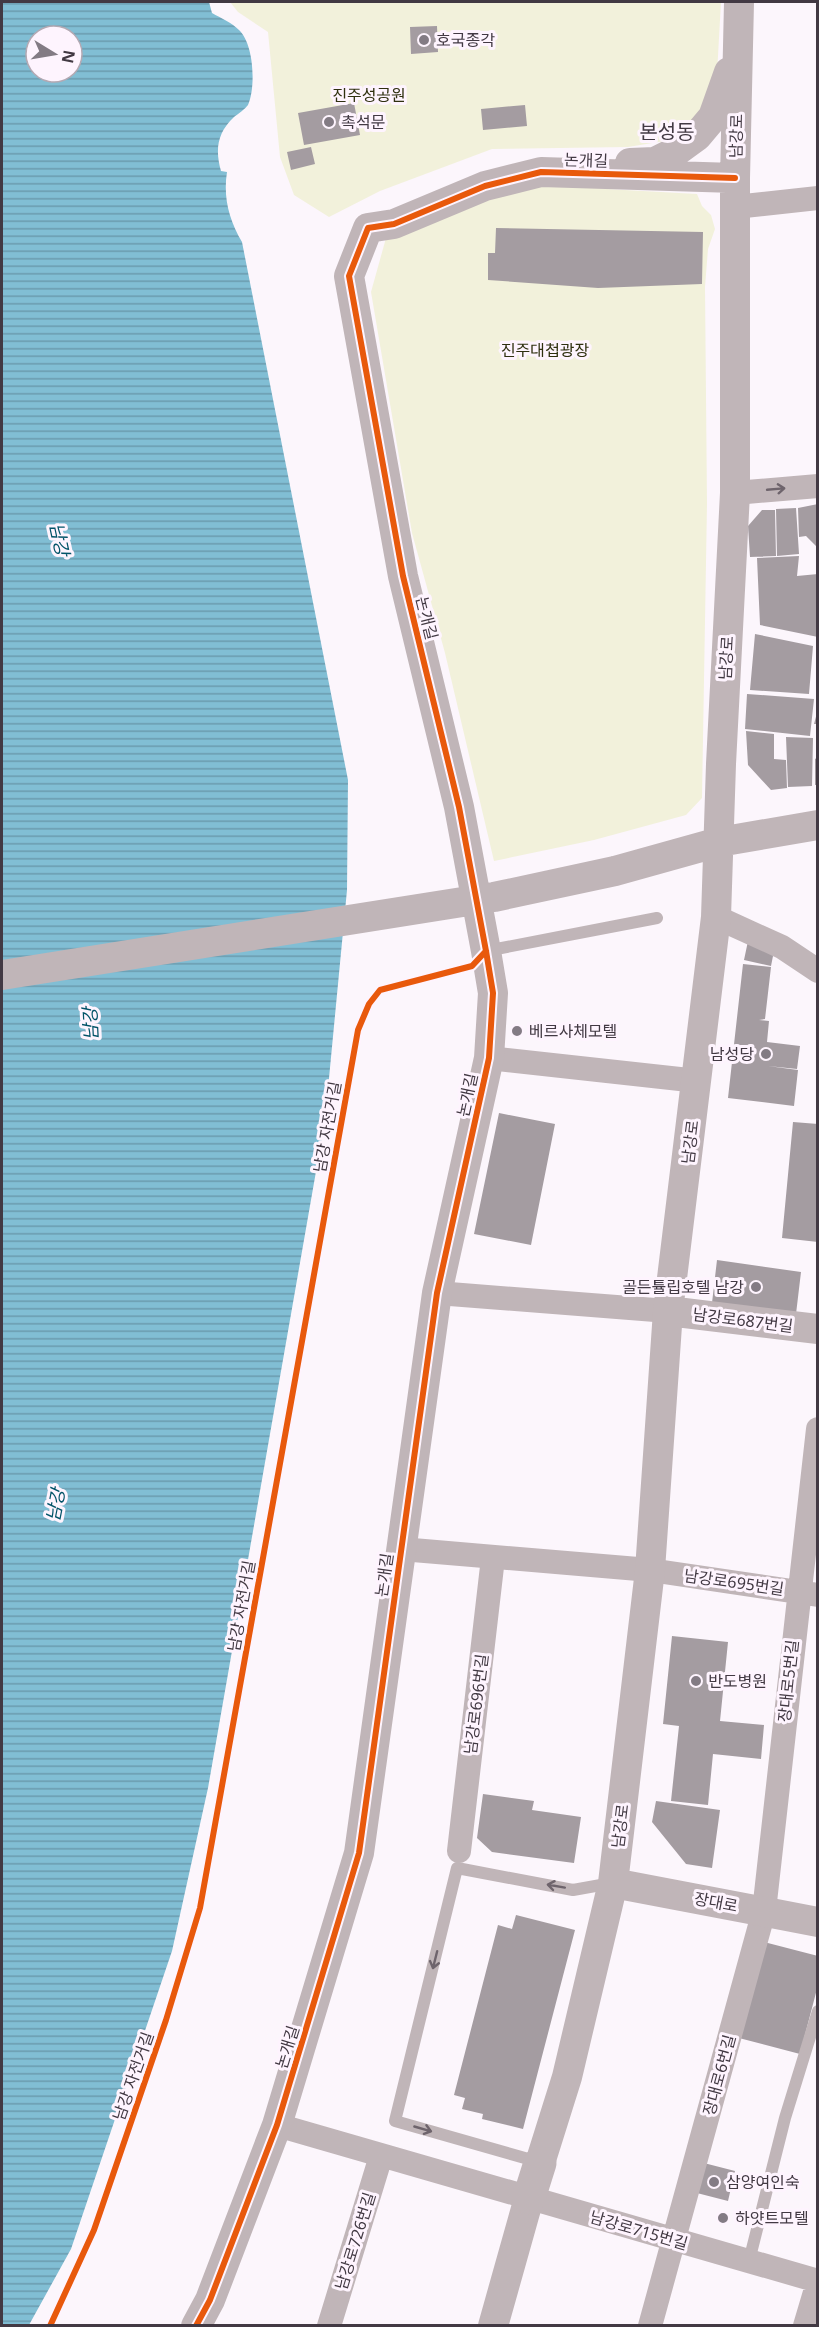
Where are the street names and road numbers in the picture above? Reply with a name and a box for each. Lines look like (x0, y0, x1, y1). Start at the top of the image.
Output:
street label: 남강로 (725, 113, 747, 158)
street label: 논개길 (564, 148, 608, 172)
street label: 논개길 (411, 594, 443, 642)
street label: 남강로 (714, 635, 738, 681)
street label: 논개길 (452, 1071, 482, 1119)
street label: 남강 자전거길 (308, 1080, 346, 1174)
street label: 남강로 (676, 1118, 704, 1165)
street label: 남강로687번길 (692, 1303, 794, 1337)
street label: 논개길 (370, 1552, 398, 1598)
street label: 남강 자전거길 (222, 1559, 260, 1653)
street label: 남강로695번길 (682, 1564, 786, 1600)
street label: 장대로5번길 (773, 1639, 803, 1723)
street label: 남강로696번길 (459, 1653, 493, 1755)
street label: 남강로 (606, 1802, 634, 1849)
street label: 장대로 (692, 1887, 740, 1917)
street label: 논개길 (270, 2023, 304, 2071)
street label: 남강 자전거길 (108, 2029, 158, 2123)
street label: 장대로6번길 (698, 2032, 740, 2118)
street label: 남강로726번길 (330, 2189, 380, 2293)
street label: 남강로715번길 (587, 2205, 691, 2255)

